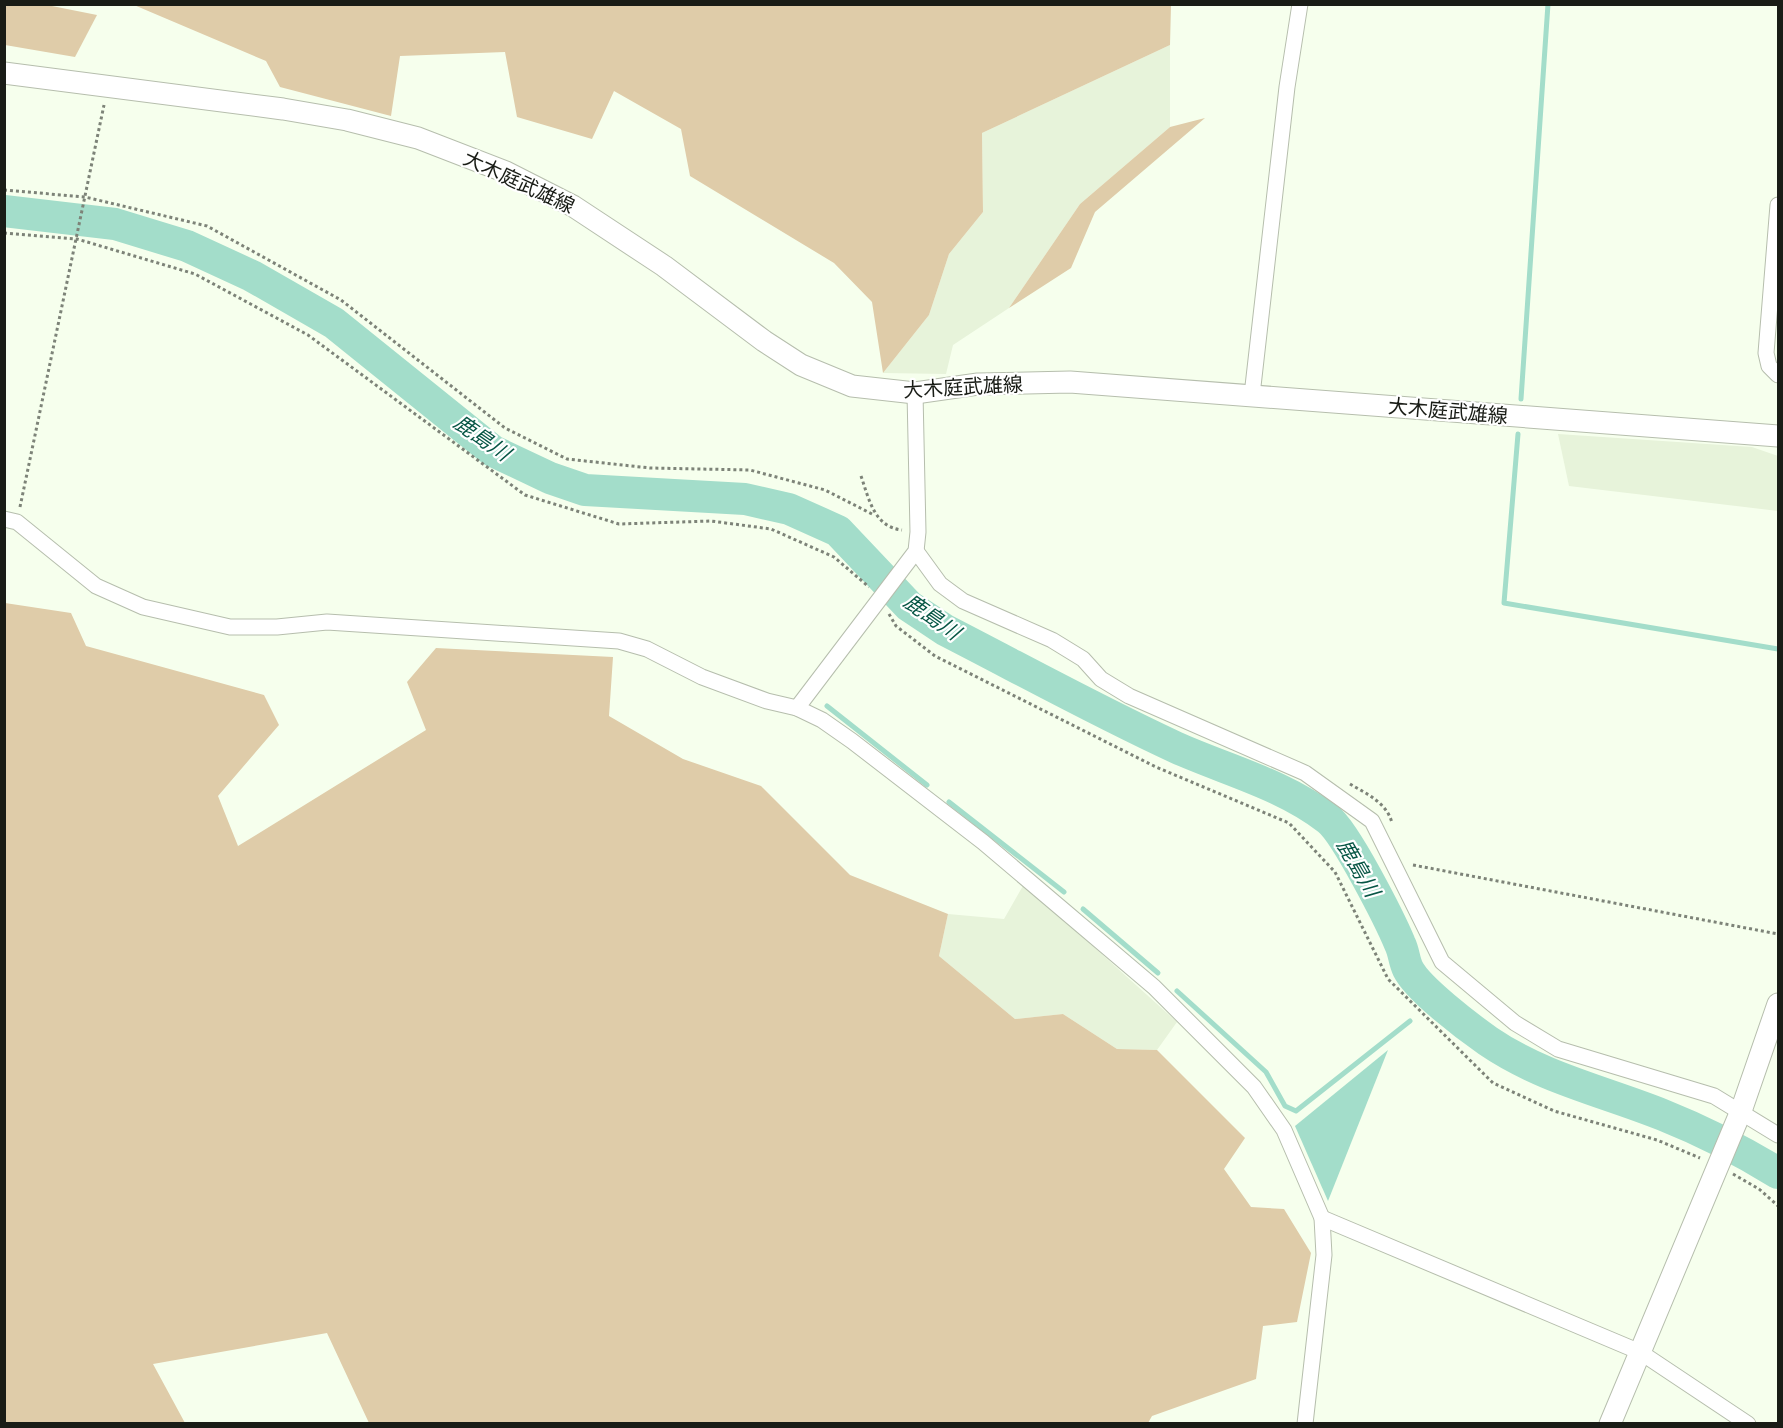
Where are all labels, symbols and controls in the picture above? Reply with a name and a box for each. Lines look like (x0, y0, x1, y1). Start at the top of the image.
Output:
street label: 大木庭武雄線 (460, 146, 578, 217)
street label: 大木庭武雄線 (902, 372, 1023, 401)
street label: 大木庭武雄線 (1387, 394, 1509, 427)
water label: 鹿島川 (450, 409, 517, 466)
water label: 鹿島川 (900, 588, 967, 645)
water label: 鹿島川 (1333, 834, 1386, 903)

